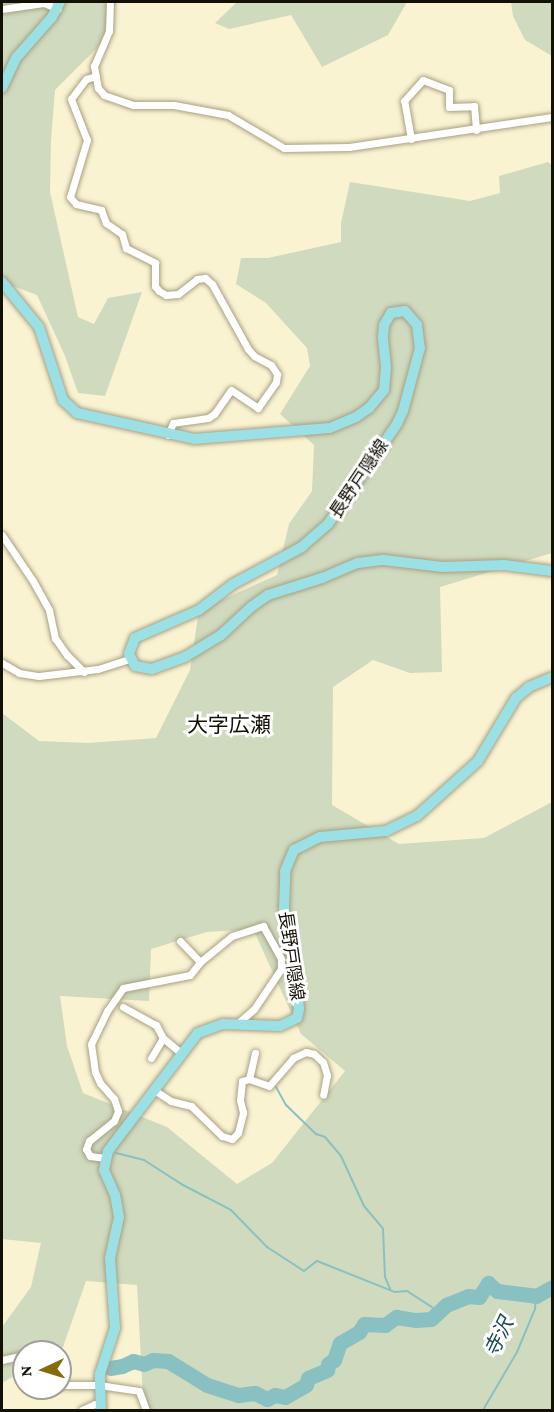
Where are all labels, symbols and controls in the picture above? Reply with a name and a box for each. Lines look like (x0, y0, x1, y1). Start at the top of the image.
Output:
street label: 長野戸隠線 (325, 436, 393, 522)
district label: 大字広瀬 (187, 712, 271, 738)
street label: 長野戸隠線 (274, 910, 308, 1002)
water label: 寺沢 (479, 1314, 519, 1360)
north arrow (12, 1340, 72, 1400)
text: N (17, 1365, 34, 1377)

